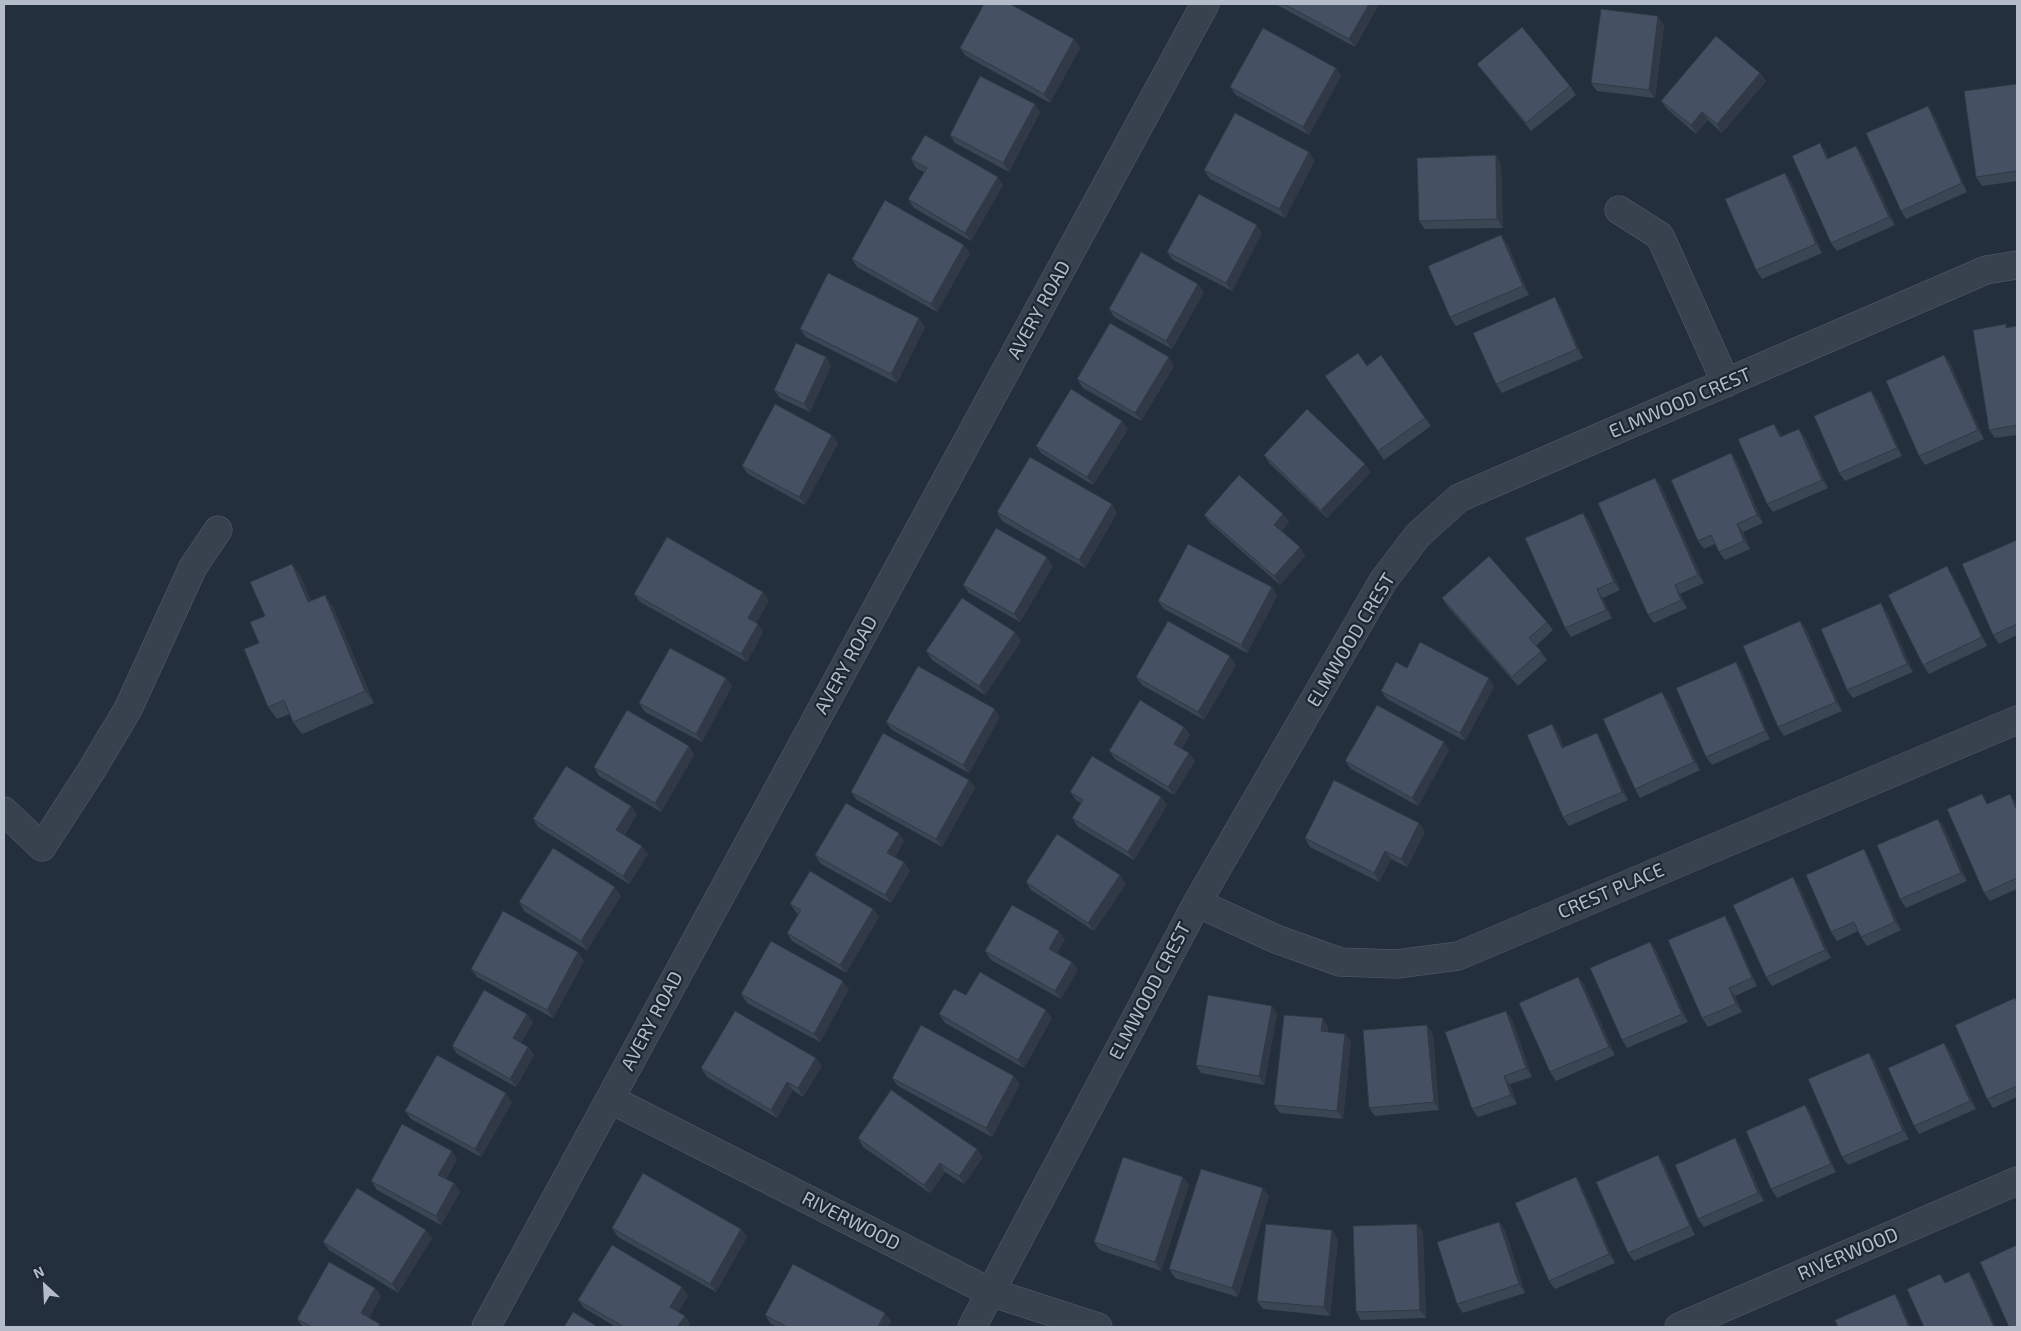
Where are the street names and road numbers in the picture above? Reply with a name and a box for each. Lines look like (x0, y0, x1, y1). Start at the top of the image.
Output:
street label: AVERY ROAD (1003, 257, 1075, 363)
street label: ELMWOOD CREST (1605, 363, 1755, 443)
street label: ELMWOOD CREST (1302, 569, 1400, 711)
street label: AVERY ROAD (810, 612, 882, 718)
street label: CREST PLACE (1554, 858, 1668, 924)
street label: ELMWOOD CREST (1104, 918, 1196, 1064)
street label: AVERY ROAD (616, 968, 688, 1074)
street label: RIVERWOOD (798, 1187, 904, 1255)
street label: RIVERWOOD (1794, 1223, 1902, 1285)

